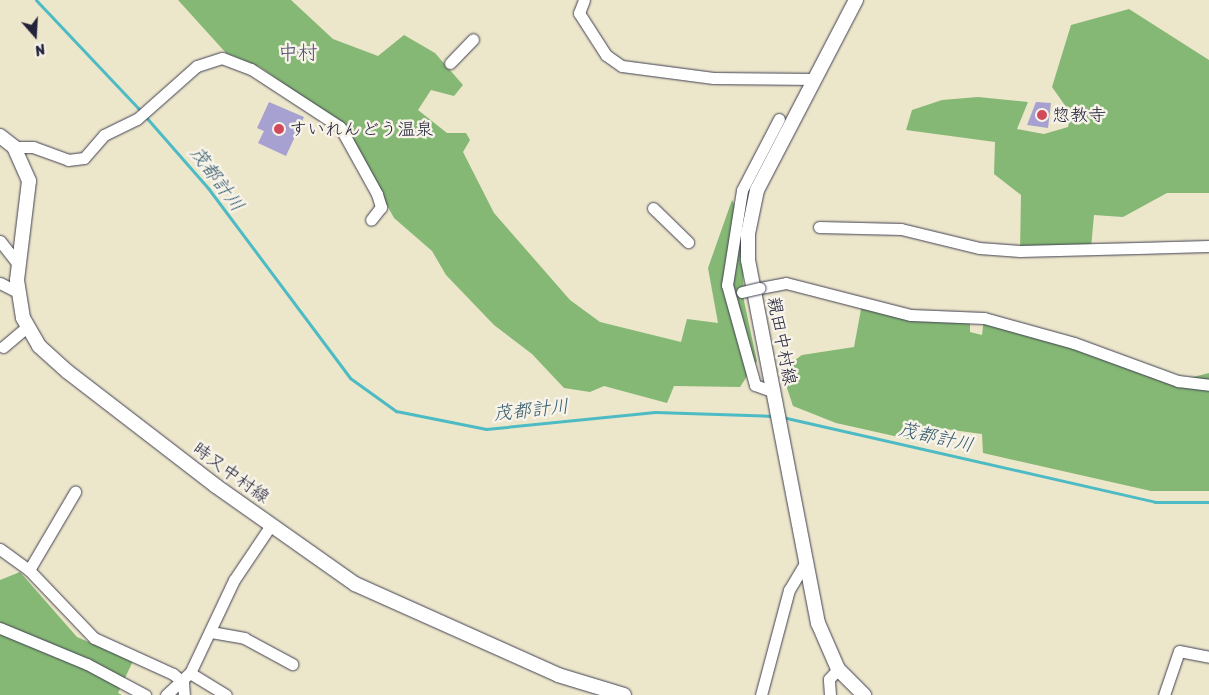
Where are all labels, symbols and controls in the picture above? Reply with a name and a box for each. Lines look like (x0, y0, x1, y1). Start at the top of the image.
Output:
north arrow (10, 10, 60, 60)
text: N (31, 36, 49, 63)
district label: 中村 (278, 40, 318, 64)
place label: 惣教寺 (1052, 104, 1106, 126)
marker: 惣教寺 (1036, 109, 1048, 121)
place label: すいれんどう温泉 (289, 118, 433, 140)
marker: すいれんどう温泉 (273, 123, 285, 135)
water label: 茂都計川 (185, 142, 249, 216)
street label: 親田中村線 (763, 295, 801, 387)
water label: 茂都計川 (492, 395, 570, 425)
water label: 茂都計川 (896, 417, 976, 457)
street label: 時又中村線 (188, 438, 274, 508)

